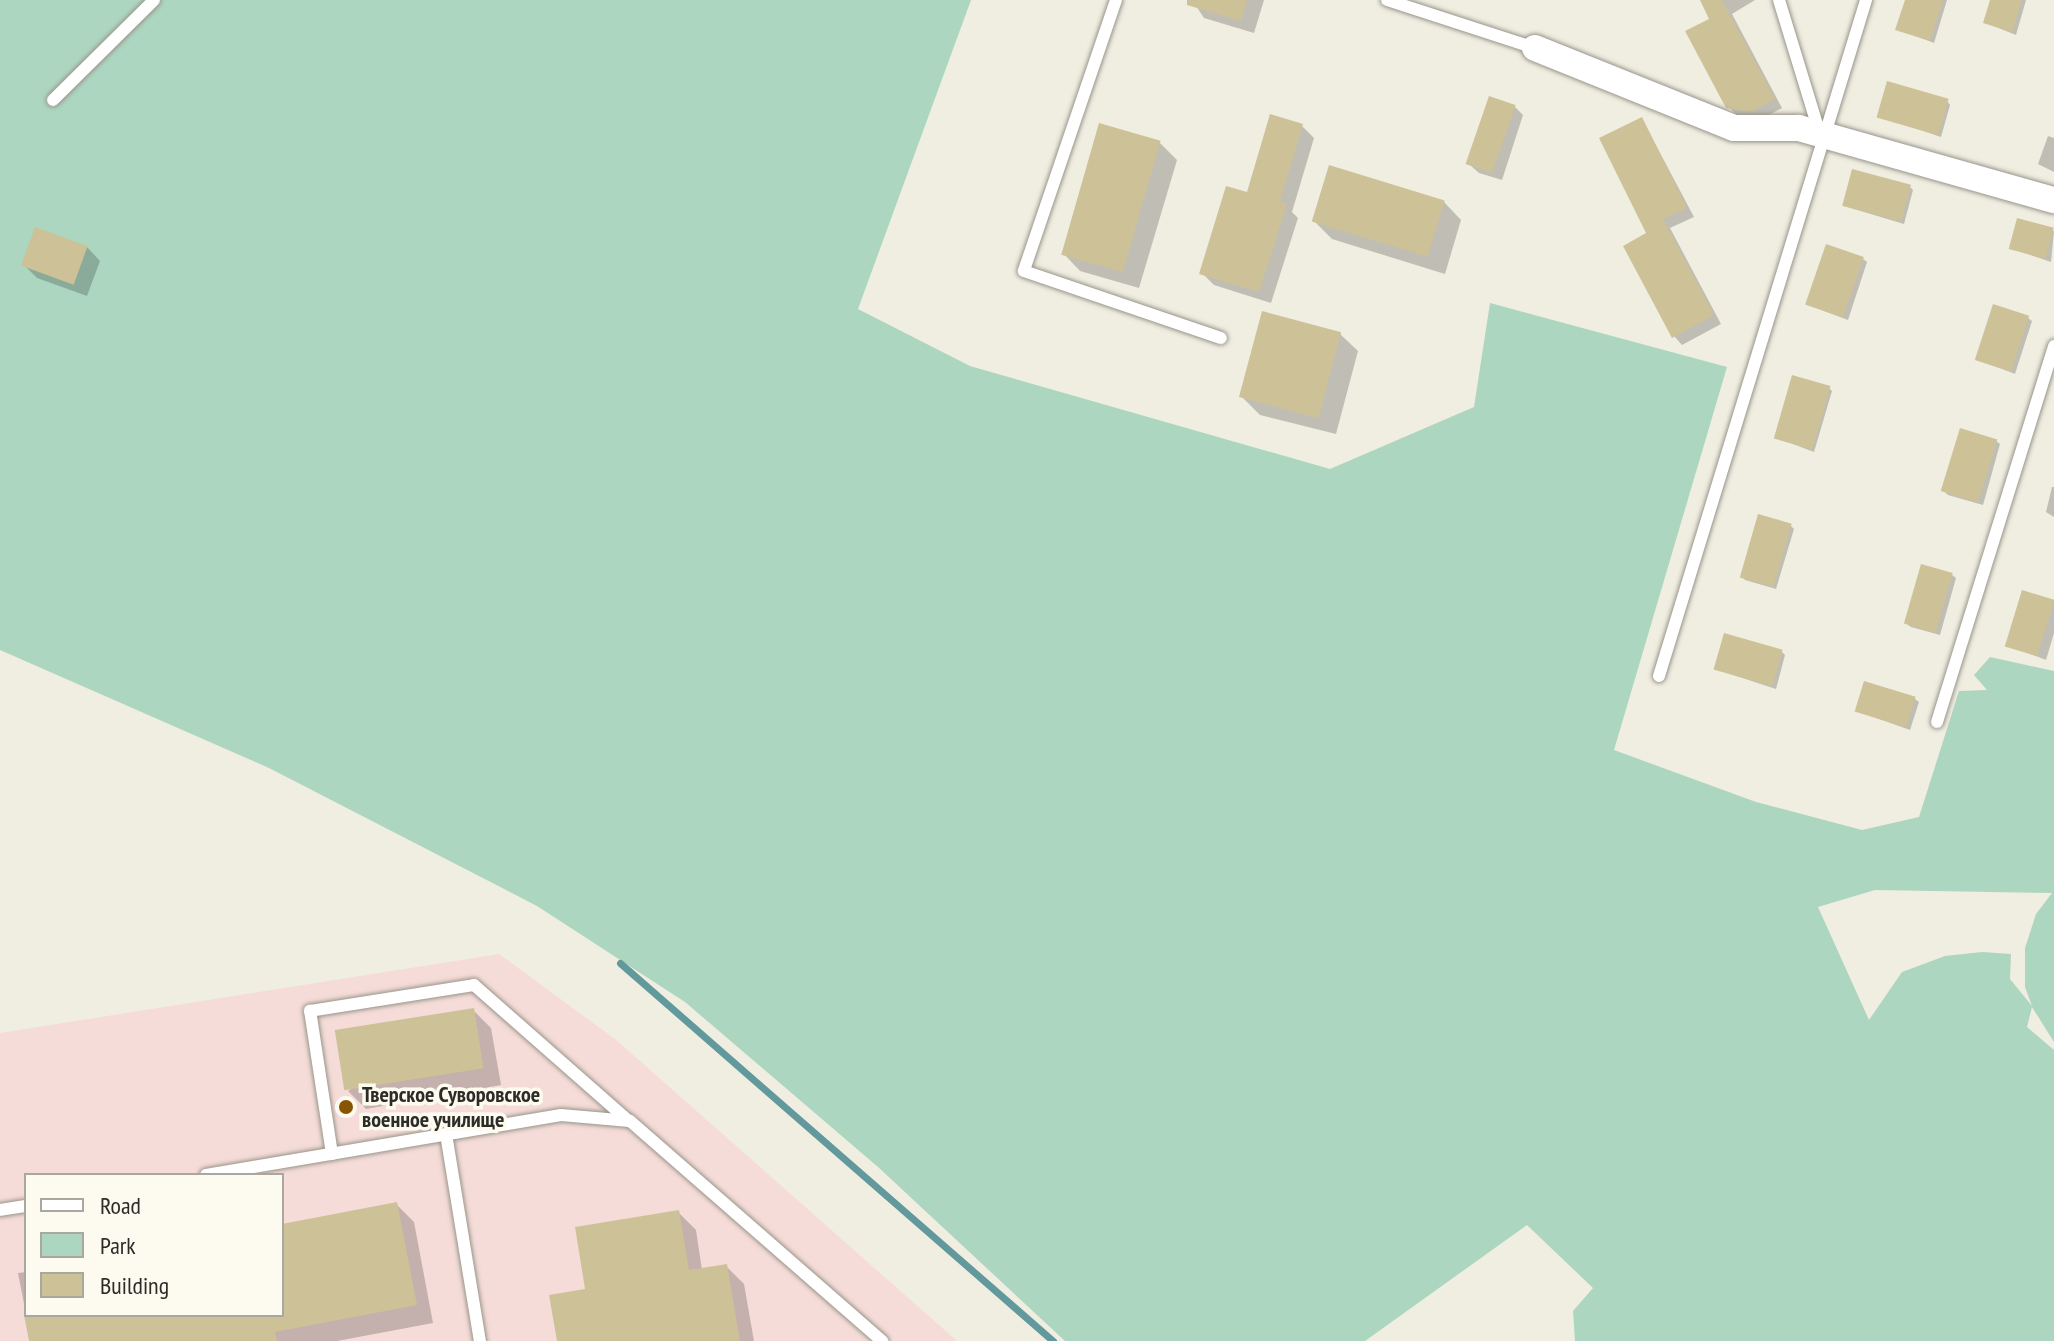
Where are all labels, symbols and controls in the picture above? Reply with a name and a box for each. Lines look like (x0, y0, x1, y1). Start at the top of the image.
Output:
place label: Тверское Суворовское военное училище (362, 1081, 540, 1132)
marker: Тверское Суворовское военное училище (337, 1098, 355, 1116)
legend (24, 1173, 284, 1317)
text: Road (100, 1190, 141, 1221)
text: Park (100, 1230, 136, 1261)
text: Building (100, 1270, 169, 1301)

